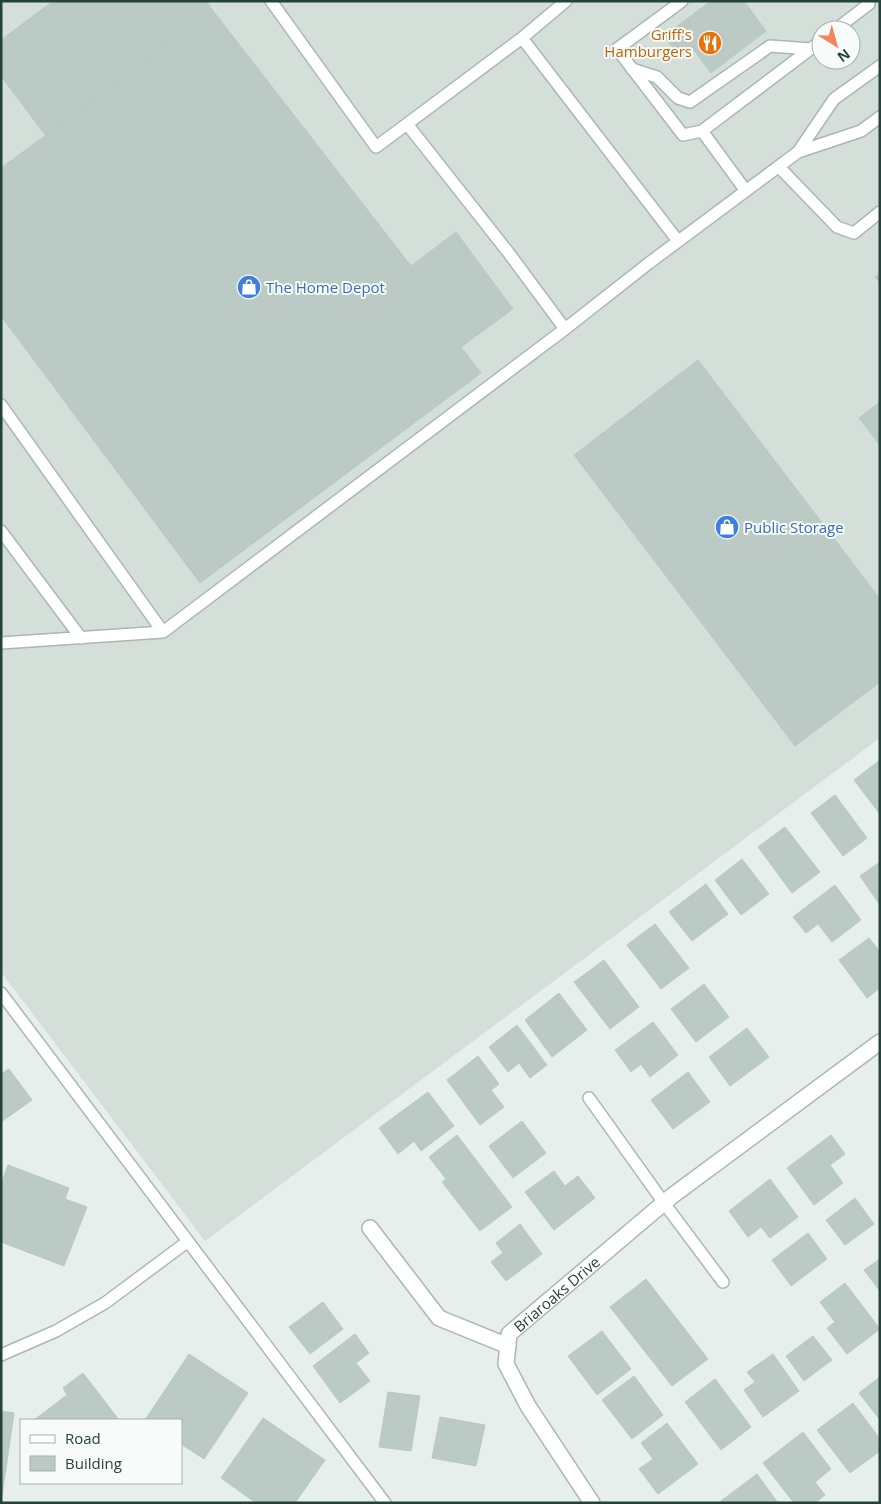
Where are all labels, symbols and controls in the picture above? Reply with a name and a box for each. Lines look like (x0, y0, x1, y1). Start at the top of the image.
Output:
north arrow (811, 20, 861, 70)
place label: Griff's Hamburgers (604, 24, 692, 61)
restaurant icon: Griff's Hamburgers (697, 30, 723, 56)
text: N (834, 45, 854, 67)
shop icon: The Home Depot (236, 274, 262, 300)
place label: The Home Depot (266, 277, 385, 297)
shop icon: Public Storage (714, 514, 740, 540)
place label: Public Storage (744, 517, 844, 537)
street label: Briaroaks Drive (509, 1252, 604, 1336)
legend (20, 1419, 182, 1484)
text: Road (65, 1428, 101, 1448)
text: Building (65, 1453, 122, 1473)

